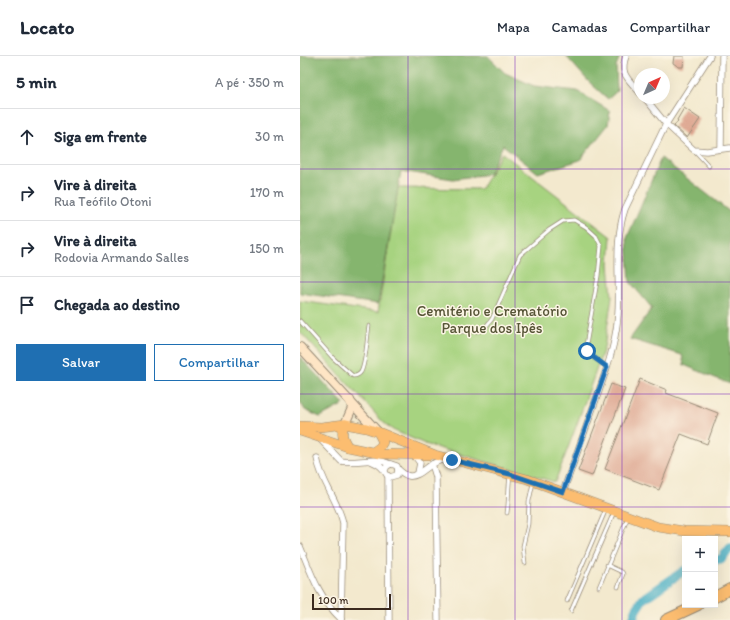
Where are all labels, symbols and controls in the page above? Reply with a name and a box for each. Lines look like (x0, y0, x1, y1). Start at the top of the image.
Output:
text: Locato (20, 16, 74, 39)
text: Mapa (497, 19, 530, 36)
text: Camadas (552, 19, 608, 36)
text: Compartilhar (630, 19, 710, 36)
north arrow (634, 68, 670, 104)
text: 5 min (16, 72, 56, 92)
text: A pé · 350 m (215, 75, 284, 90)
icon: ahead (16, 126, 38, 148)
text: Siga em frente (54, 128, 147, 146)
text: 30 m (255, 129, 284, 144)
text: Vire à direita (54, 176, 137, 194)
icon: right (16, 182, 38, 204)
text: 170 m (250, 185, 284, 200)
text: Rua Teófilo Otoni (54, 194, 152, 209)
text: Vire à direita (54, 232, 137, 250)
icon: right (16, 238, 38, 260)
text: 150 m (249, 241, 284, 256)
text: Rodovia Armando Salles (54, 250, 189, 265)
icon: arrive (16, 294, 38, 316)
text: Chegada ao destino (54, 296, 180, 314)
park label: Cemitério e Crematório Parque dos Ipês (417, 302, 567, 337)
route start (578, 342, 596, 360)
button: Salvar (16, 344, 146, 381)
button: Compartilhar (154, 344, 284, 381)
route end (443, 451, 461, 469)
map controls (682, 536, 718, 608)
button: + (682, 536, 718, 572)
button: − (682, 572, 718, 608)
scale bar (312, 592, 391, 611)
text: 100 m (318, 594, 348, 607)

